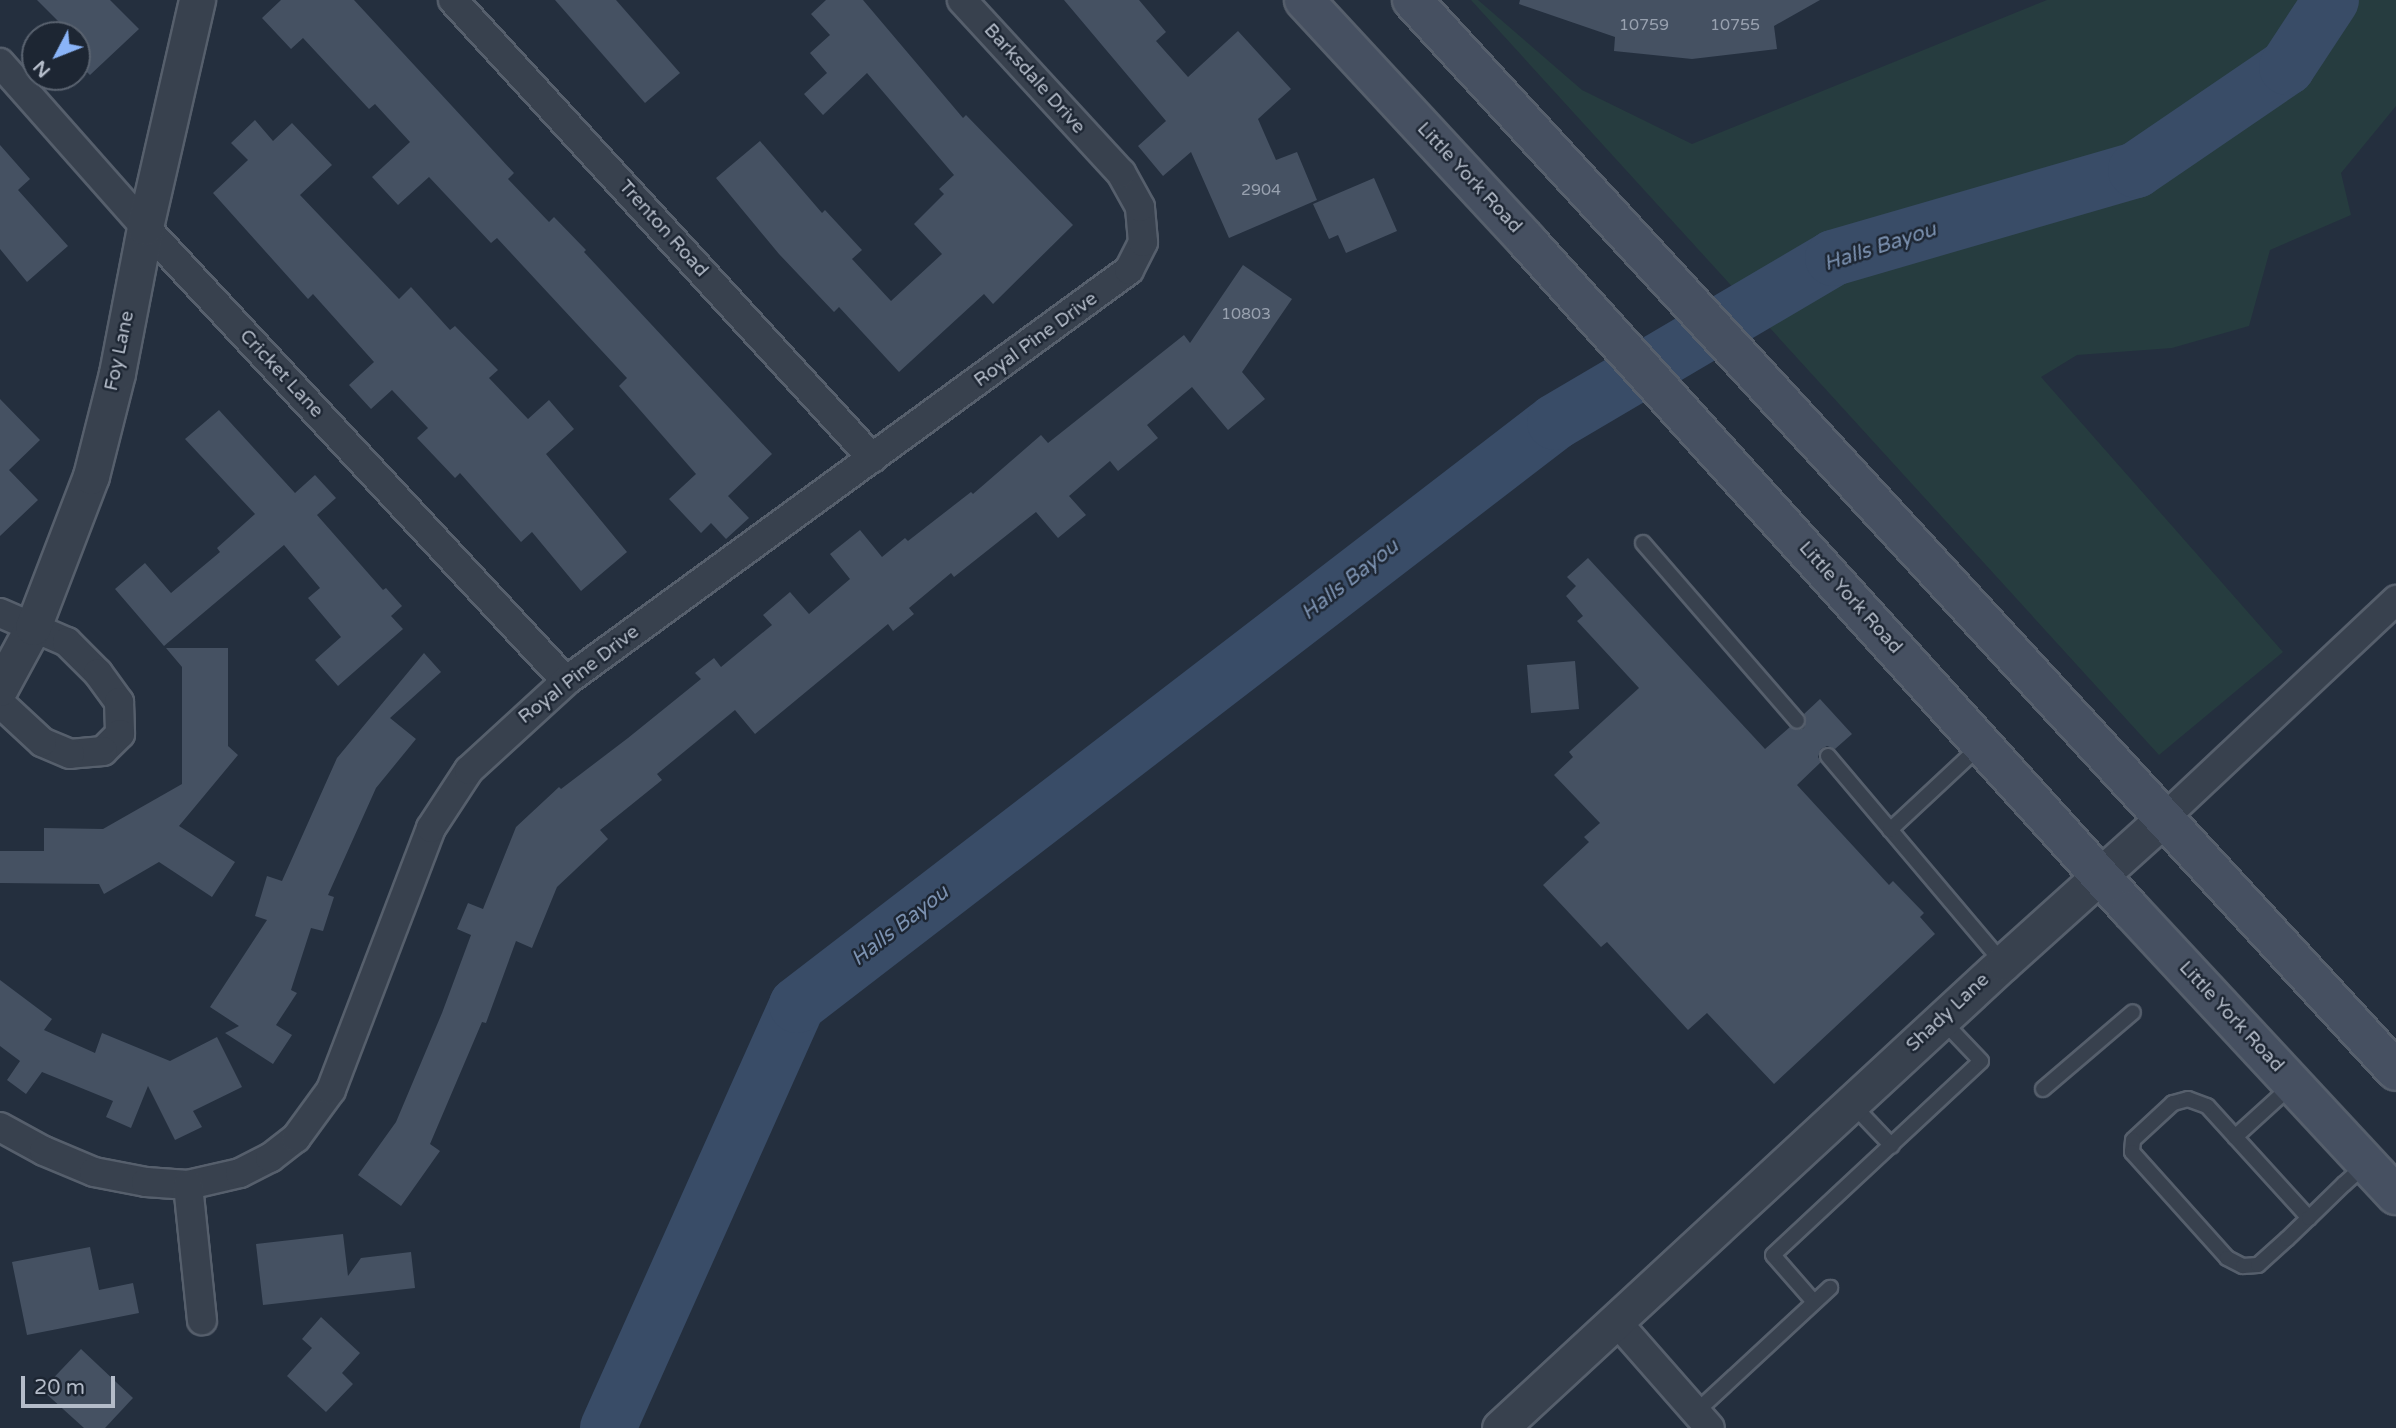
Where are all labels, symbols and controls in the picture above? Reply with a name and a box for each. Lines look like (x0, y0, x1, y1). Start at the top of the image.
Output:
house number: 10759 (1619, 15, 1669, 35)
house number: 10755 (1710, 15, 1760, 35)
street label: Barksdale Drive (979, 19, 1089, 139)
north arrow (21, 21, 91, 91)
text: N (29, 56, 55, 82)
street label: Little York Road (1412, 118, 1526, 238)
street label: Trenton Road (614, 176, 712, 282)
house number: 2904 (1241, 180, 1281, 200)
water label: Halls Bayou (1821, 217, 1939, 277)
street label: Royal Pine Drive (970, 288, 1102, 392)
house number: 10803 (1221, 304, 1271, 324)
street label: Foy Lane (100, 309, 140, 393)
street label: Cricket Lane (234, 325, 328, 423)
water label: Halls Bayou (1296, 534, 1404, 626)
street label: Little York Road (1794, 537, 1906, 659)
street label: Royal Pine Drive (514, 621, 644, 729)
water label: Halls Bayou (846, 880, 954, 972)
street label: Little York Road (2174, 957, 2288, 1077)
street label: Shady Lane (1902, 969, 1994, 1057)
scale bar (24, 1362, 119, 1406)
text: 20 m (34, 1375, 85, 1400)

